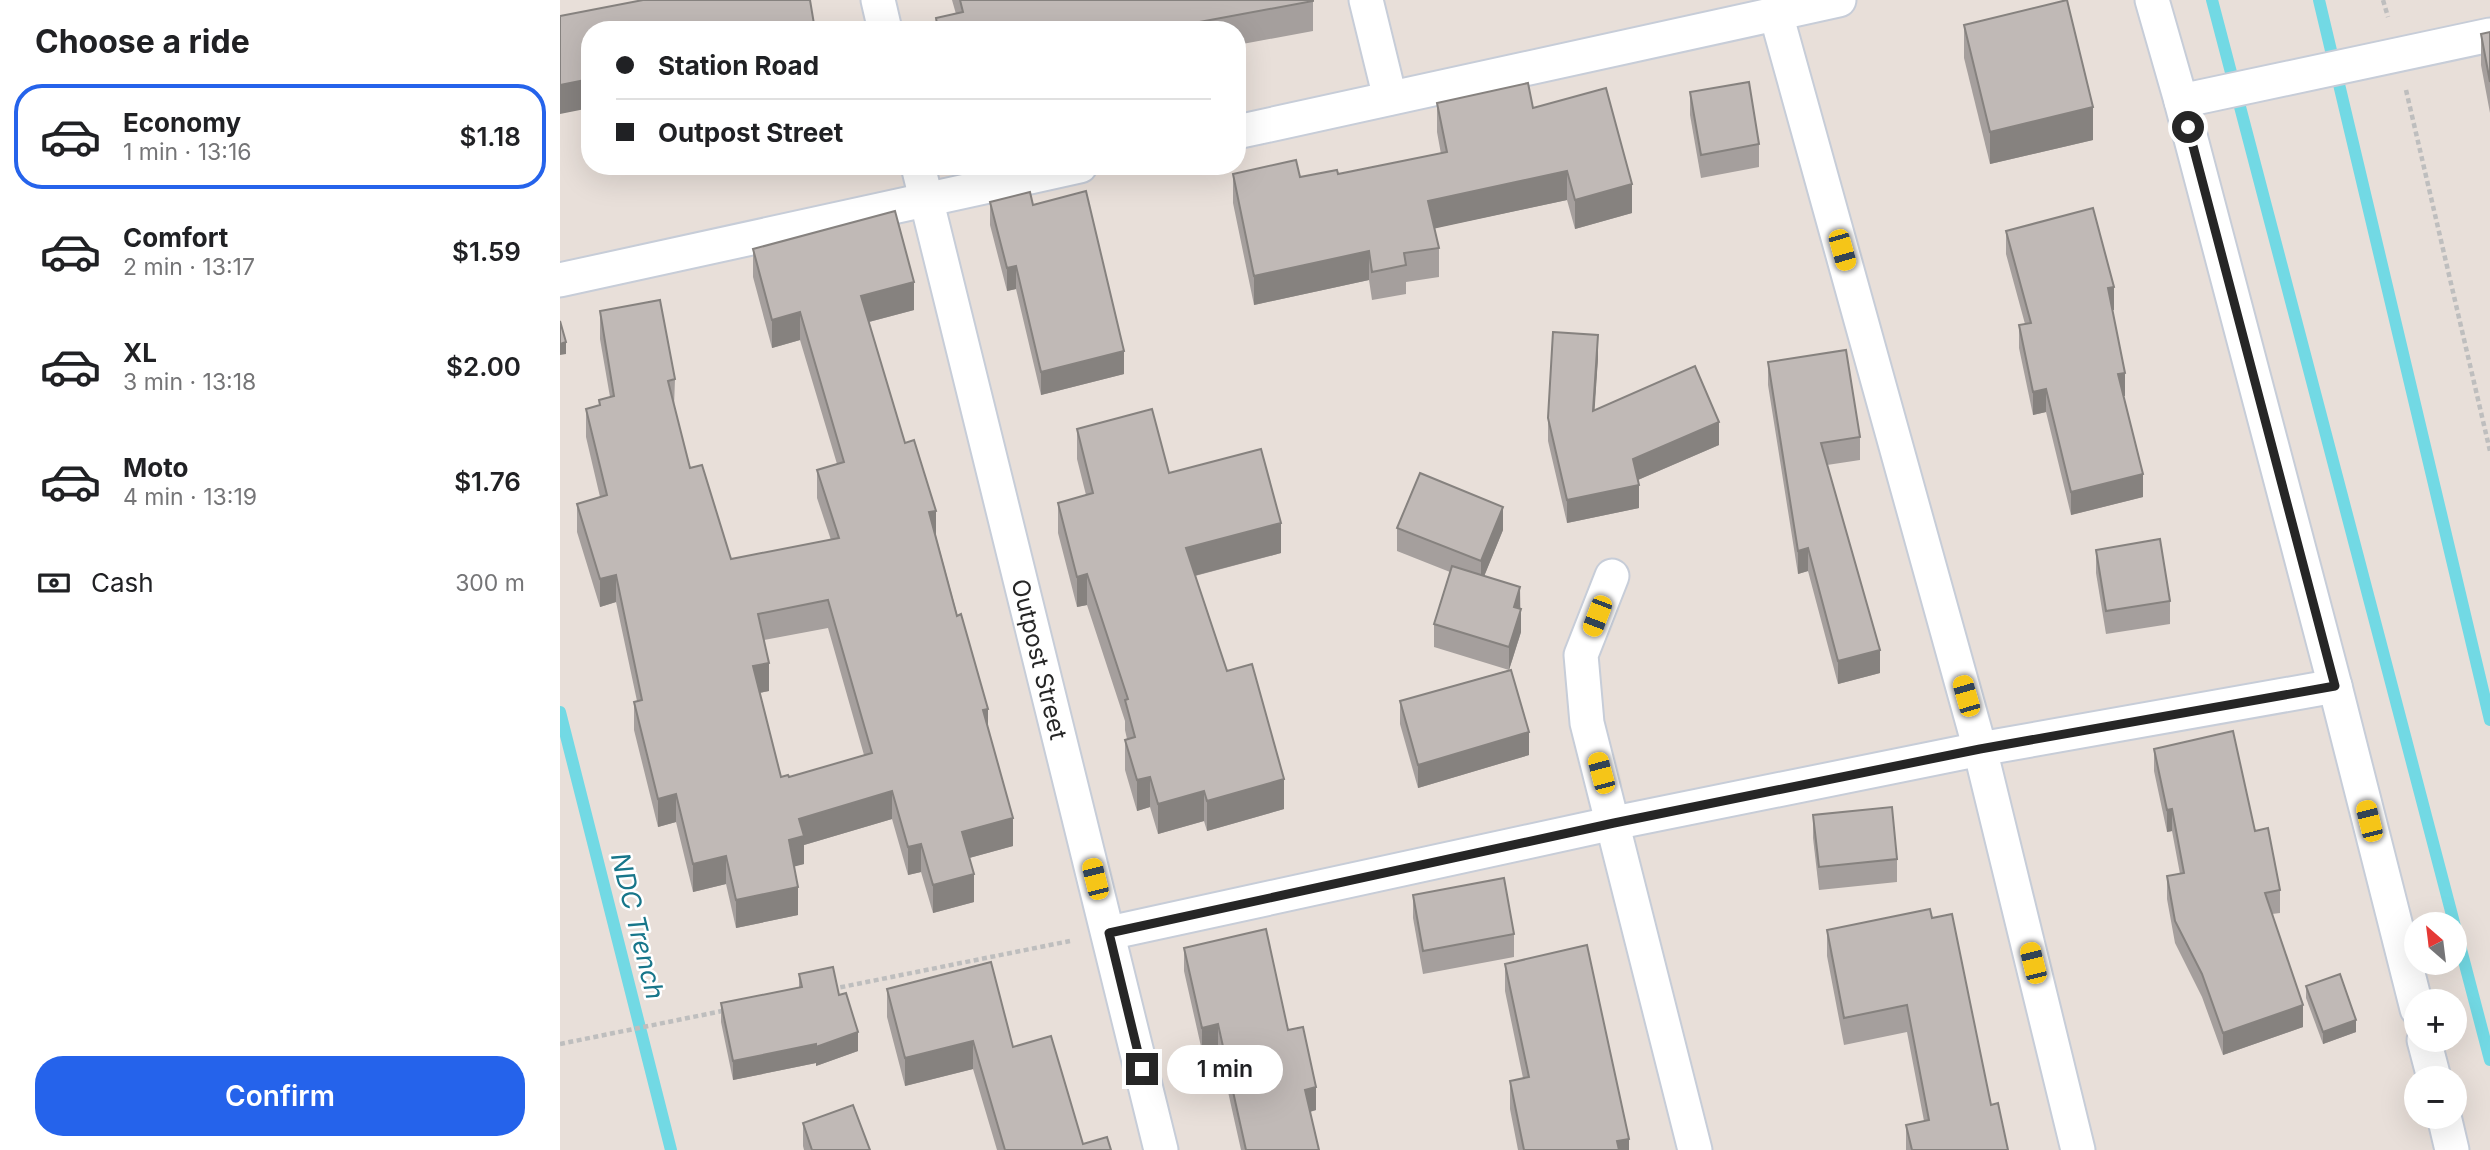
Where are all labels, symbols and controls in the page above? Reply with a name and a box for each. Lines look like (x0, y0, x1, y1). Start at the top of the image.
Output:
text: Choose a ride (35, 22, 250, 61)
text: Station Road (658, 50, 819, 81)
icon: car (39, 105, 102, 168)
text: Economy (123, 107, 241, 138)
route start (2172, 111, 2204, 143)
text: Outpost Street (658, 117, 843, 148)
text: $1.18 (459, 121, 521, 152)
text: 1 min · 13:16 (123, 138, 252, 166)
icon: car (39, 220, 102, 283)
text: Comfort (123, 222, 228, 253)
car (1827, 227, 1858, 273)
text: $1.59 (452, 236, 521, 267)
text: 2 min · 13:17 (123, 253, 255, 281)
icon: car (39, 335, 102, 398)
text: XL (123, 337, 157, 368)
text: $2.00 (446, 351, 521, 382)
text: 3 min · 13:18 (123, 368, 256, 396)
icon: car (39, 450, 102, 513)
text: Moto (123, 452, 188, 483)
text: $1.76 (454, 466, 521, 497)
text: 4 min · 13:19 (123, 483, 257, 511)
icon: cash (35, 564, 73, 602)
text: Cash (91, 567, 154, 598)
text: 300 m (455, 569, 525, 597)
street label: Outpost Street (1006, 576, 1074, 743)
car (1580, 593, 1615, 639)
car (1951, 673, 1982, 719)
car (1586, 750, 1617, 796)
car (2354, 798, 2385, 844)
water label: NDC Trench (605, 850, 671, 1002)
car (1080, 856, 1111, 902)
north arrow (2404, 912, 2468, 975)
map controls (2404, 912, 2467, 1129)
car (2018, 940, 2049, 986)
button: + (2404, 989, 2467, 1052)
callout: 1 min (1166, 1044, 1282, 1094)
route end (1126, 1053, 1158, 1085)
text: 1 min (1197, 1055, 1253, 1083)
button: Confirm (35, 1056, 525, 1136)
button: − (2404, 1066, 2467, 1129)

